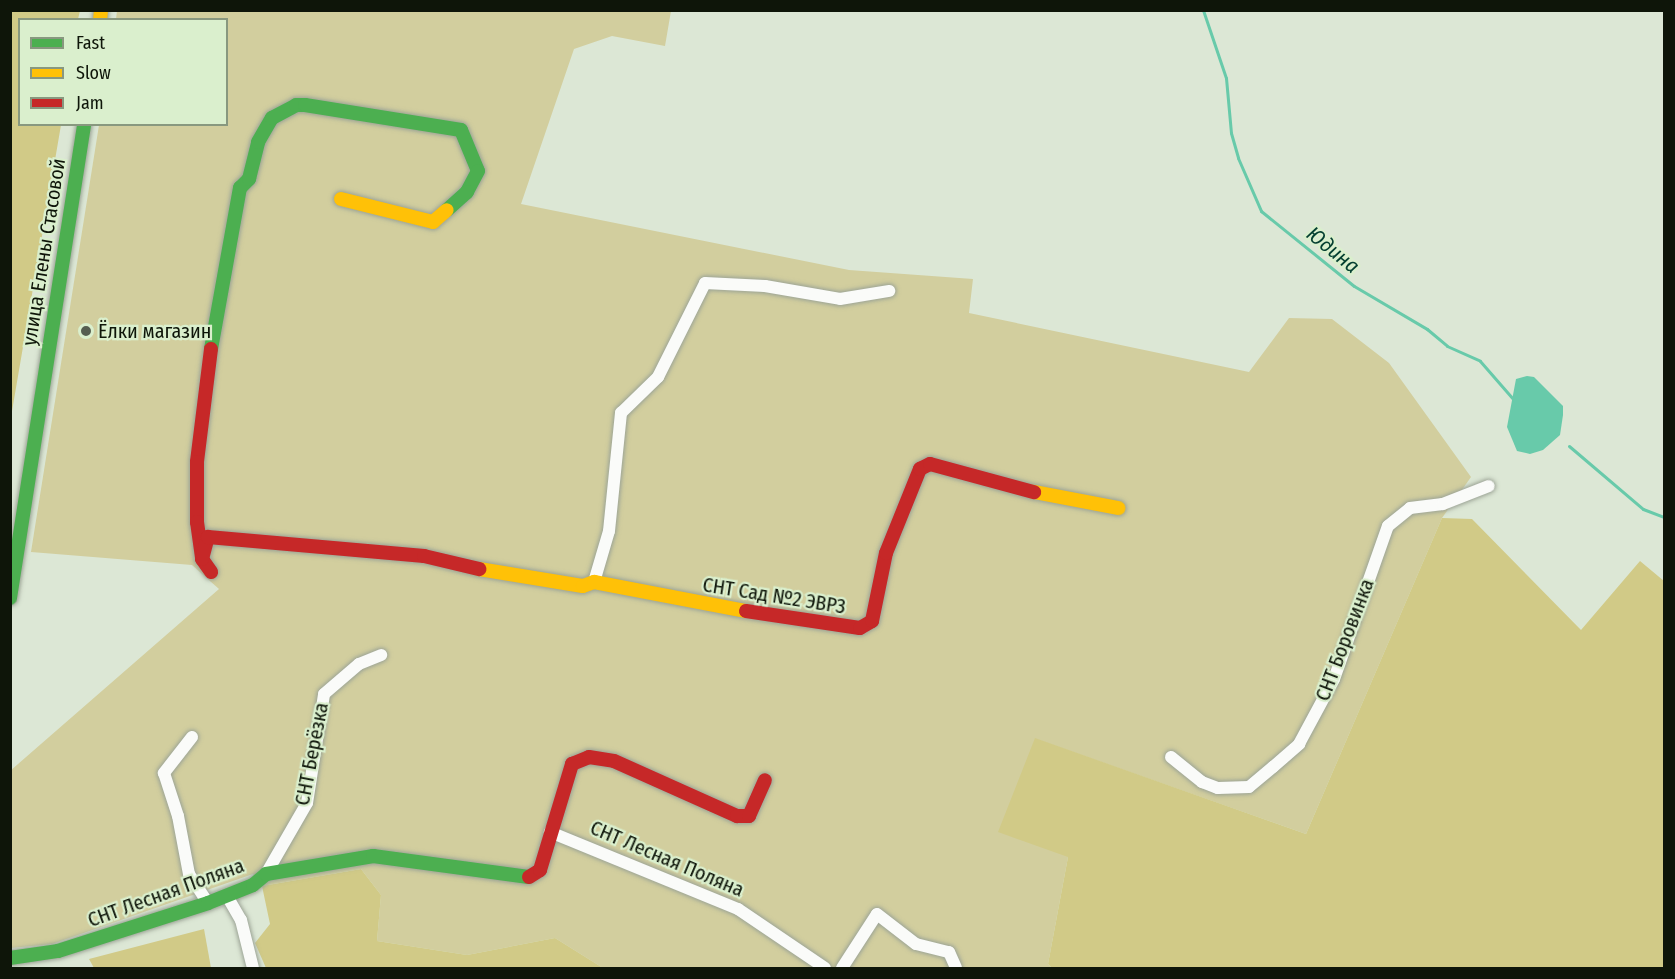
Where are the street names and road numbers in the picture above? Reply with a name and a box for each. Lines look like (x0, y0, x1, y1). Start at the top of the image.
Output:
street label: улица Елены Стасовой (17, 157, 71, 347)
street label: СНТ Сад №2 ЭВРЗ (701, 573, 847, 619)
street label: СНТ Боровинка (1311, 576, 1379, 704)
street label: СНТ Берёзка (290, 700, 334, 808)
street label: СНТ Лесная Поляна (587, 816, 747, 902)
street label: СНТ Лесная Поляна (85, 854, 247, 932)

